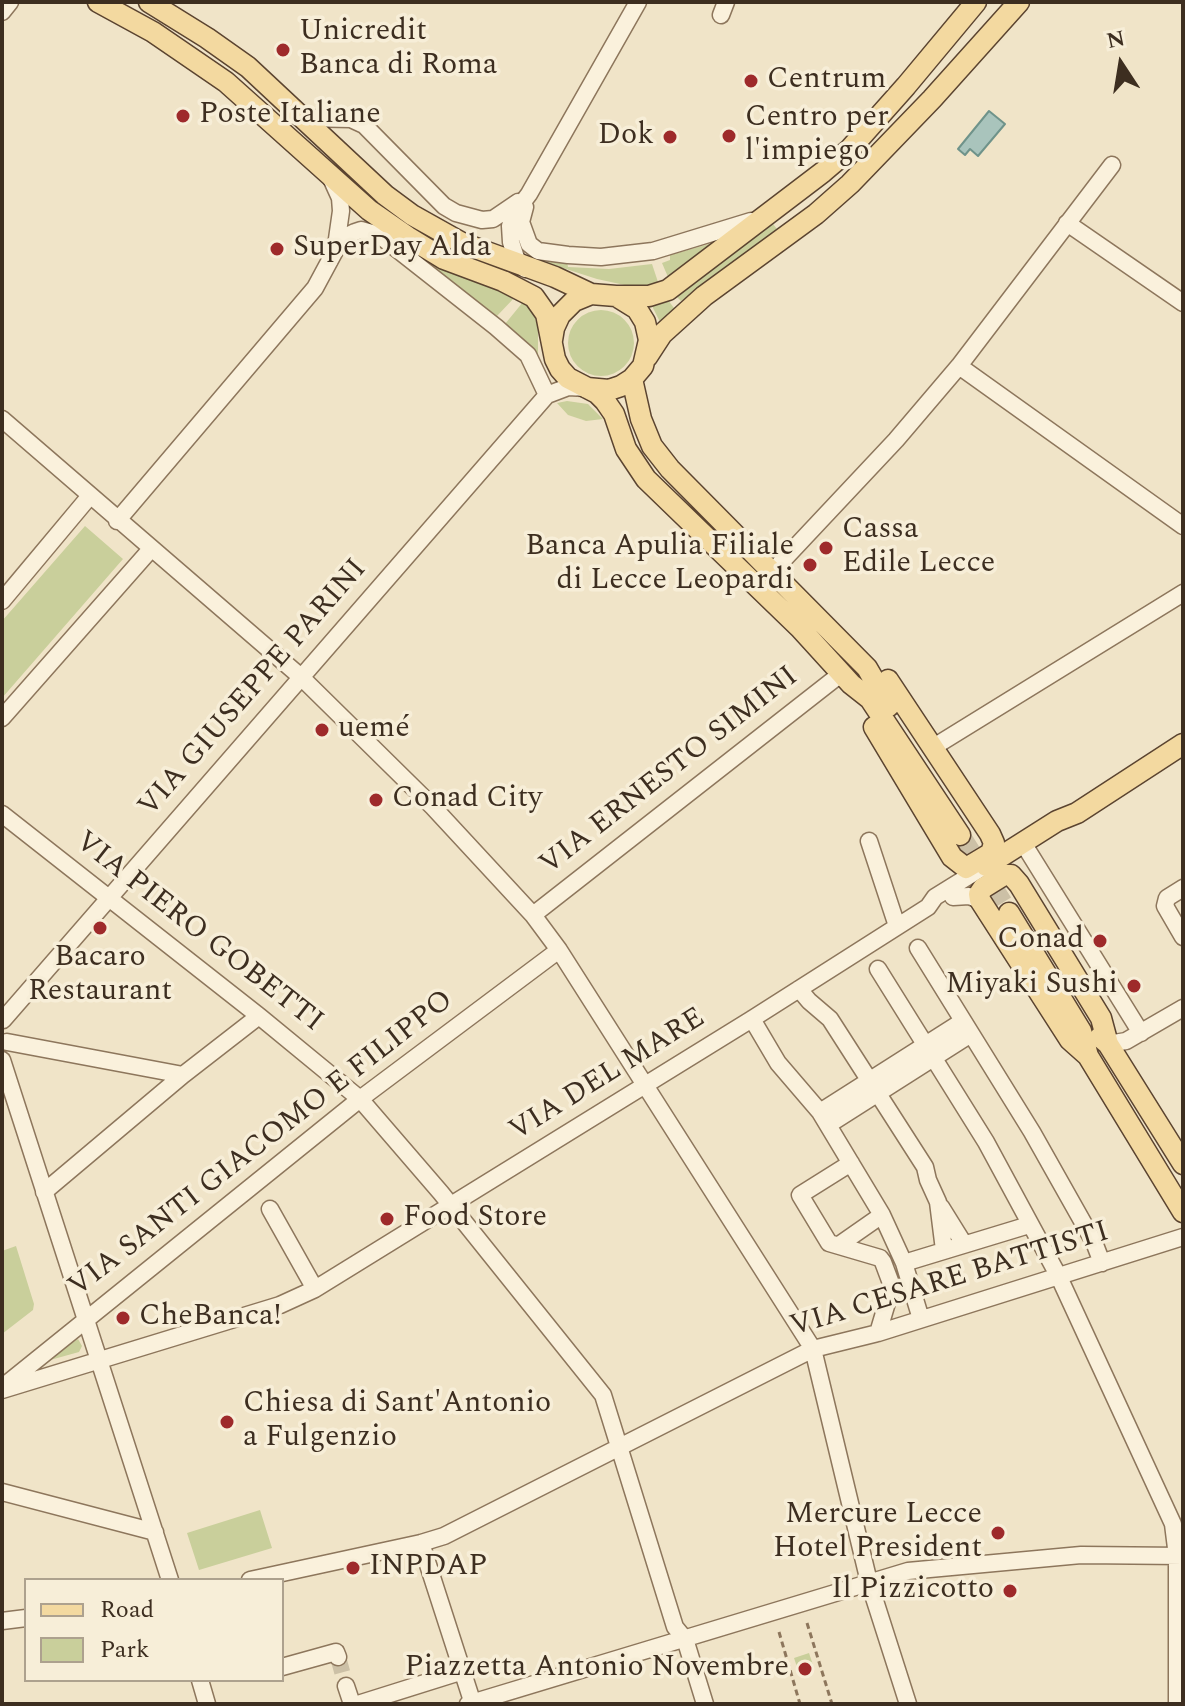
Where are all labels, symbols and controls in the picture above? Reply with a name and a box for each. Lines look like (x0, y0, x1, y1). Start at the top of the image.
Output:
place label: Unicredit Banca di Roma (299, 15, 497, 86)
text: N (1104, 22, 1128, 58)
north arrow (1081, 24, 1161, 104)
marker: Unicredit Banca di Roma (274, 41, 292, 59)
place label: Centrum (767, 63, 886, 99)
marker: Centrum (742, 72, 760, 90)
place label: Poste Italiane (199, 98, 381, 134)
place label: Centro per l'impiego (745, 101, 889, 172)
marker: Poste Italiane (174, 107, 192, 125)
place label: Dok (598, 119, 654, 155)
marker: Centro per l'impiego (720, 127, 738, 145)
marker: Dok (661, 128, 679, 146)
place label: SuperDay Alda (293, 231, 491, 267)
marker: SuperDay Alda (268, 240, 286, 258)
place label: Cassa Edile Lecce (842, 513, 995, 584)
place label: Banca Apulia Filiale di Lecce Leopardi (525, 530, 794, 600)
marker: Cassa Edile Lecce (817, 539, 835, 557)
street label: VIA GIUSEPPE PARINI (132, 553, 376, 825)
marker: Banca Apulia Filiale di Lecce Leopardi (801, 556, 819, 574)
street label: VIA ERNESTO SIMINI (534, 660, 806, 884)
place label: uemé (338, 712, 410, 748)
marker: uemé (313, 721, 331, 739)
place label: Conad City (392, 782, 542, 818)
marker: Conad City (367, 791, 385, 809)
street label: VIA PIERO GOBETTI (67, 825, 329, 1041)
marker: Bacaro Restaurant (91, 919, 109, 937)
place label: Conad (997, 923, 1084, 959)
marker: Conad (1091, 932, 1109, 950)
place label: Bacaro Restaurant (28, 941, 172, 1012)
place label: Miyaki Sushi (945, 968, 1118, 1004)
marker: Miyaki Sushi (1125, 977, 1143, 995)
street label: VIA SANTI GIACOMO E FILIPPO (63, 984, 461, 1306)
street label: VIA DEL MARE (504, 1001, 712, 1151)
place label: Food Store (403, 1201, 547, 1237)
marker: Food Store (378, 1210, 396, 1228)
street label: VIA CESARE BATTISTI (786, 1215, 1114, 1347)
place label: CheBanca! (139, 1300, 281, 1336)
marker: CheBanca! (114, 1309, 132, 1327)
place label: Chiesa di Sant'Antonio a Fulgenzio (243, 1387, 551, 1458)
marker: Chiesa di Sant'Antonio a Fulgenzio (218, 1413, 236, 1431)
place label: Mercure Lecce Hotel President (773, 1498, 982, 1568)
marker: Mercure Lecce Hotel President (989, 1524, 1007, 1542)
place label: INPDAP (369, 1550, 487, 1586)
marker: INPDAP (344, 1559, 362, 1577)
place label: Il Pizzicotto (831, 1573, 994, 1609)
legend (24, 1578, 284, 1682)
marker: Il Pizzicotto (1001, 1582, 1019, 1600)
text: Road (100, 1592, 154, 1628)
text: Park (100, 1632, 150, 1668)
place label: Piazzetta Antonio Novembre (405, 1651, 789, 1687)
marker: Piazzetta Antonio Novembre (796, 1660, 814, 1678)

